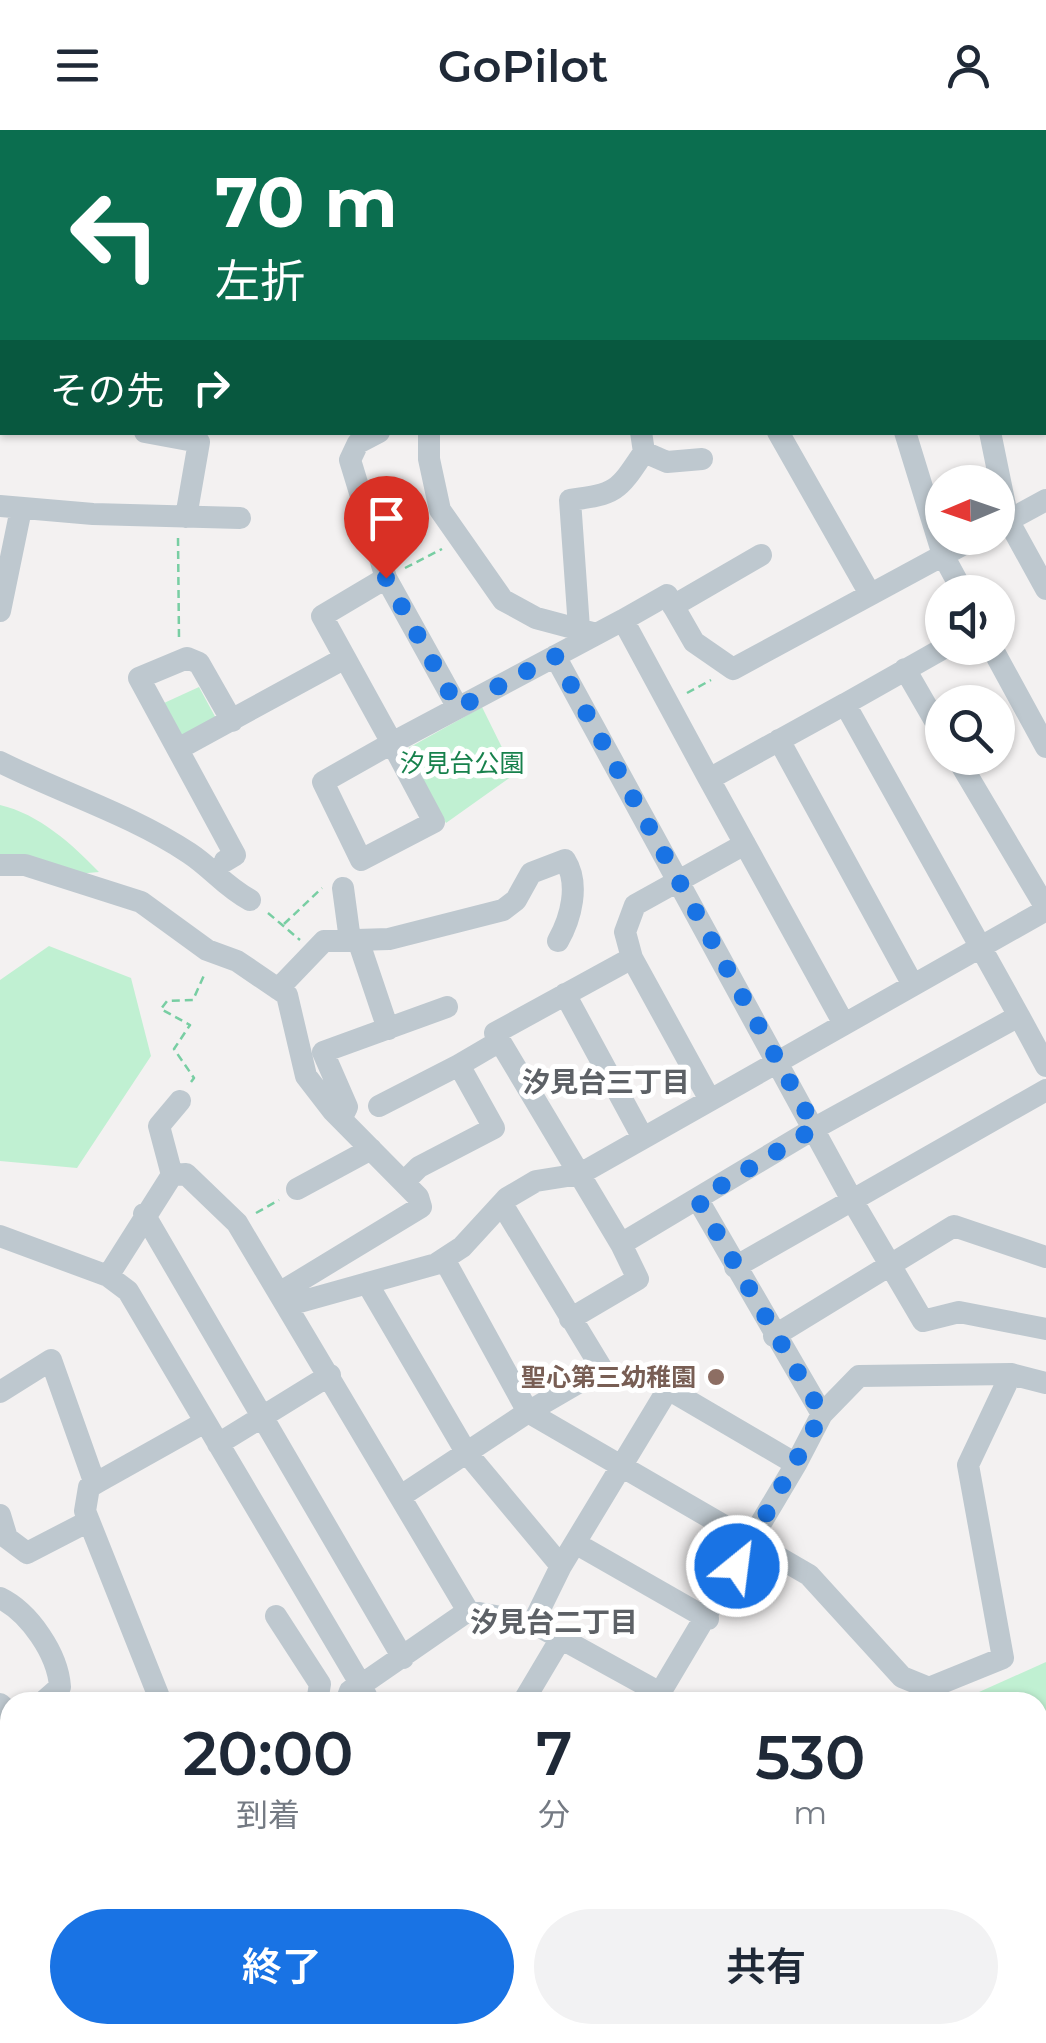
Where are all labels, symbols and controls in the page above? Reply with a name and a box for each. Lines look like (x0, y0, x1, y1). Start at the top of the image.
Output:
icon: menu (50, 38, 105, 93)
text: GoPilot (438, 38, 608, 93)
icon: person (941, 38, 996, 93)
text: 70 m (215, 159, 398, 245)
icon: left (50, 170, 180, 300)
text: 左折 (215, 253, 305, 308)
icon: right (184, 360, 239, 415)
text: その先 (50, 367, 164, 414)
north arrow (925, 465, 1015, 555)
map controls (925, 465, 1015, 775)
pin (344, 476, 429, 579)
icon: arrive (359, 491, 414, 546)
button: sound (925, 575, 1015, 665)
button: search (925, 685, 1015, 775)
park label: 汐見台公園 (399, 748, 525, 778)
district label: 汐見台三丁目 (522, 1065, 690, 1099)
place label: 聖心第三幼稚園 (521, 1362, 696, 1392)
marker: 聖心第三幼稚園 (705, 1366, 727, 1388)
position arrow (685, 1514, 789, 1618)
district label: 汐見台二丁目 (470, 1605, 638, 1639)
text: 20:00 (183, 1717, 353, 1790)
text: 7 (536, 1717, 573, 1790)
text: 530 (755, 1721, 865, 1794)
text: m (793, 1793, 827, 1832)
text: 到着 (236, 1795, 300, 1834)
text: 分 (538, 1795, 570, 1834)
button: 終了 (50, 1909, 514, 2024)
button: 共有 (534, 1909, 998, 2024)

